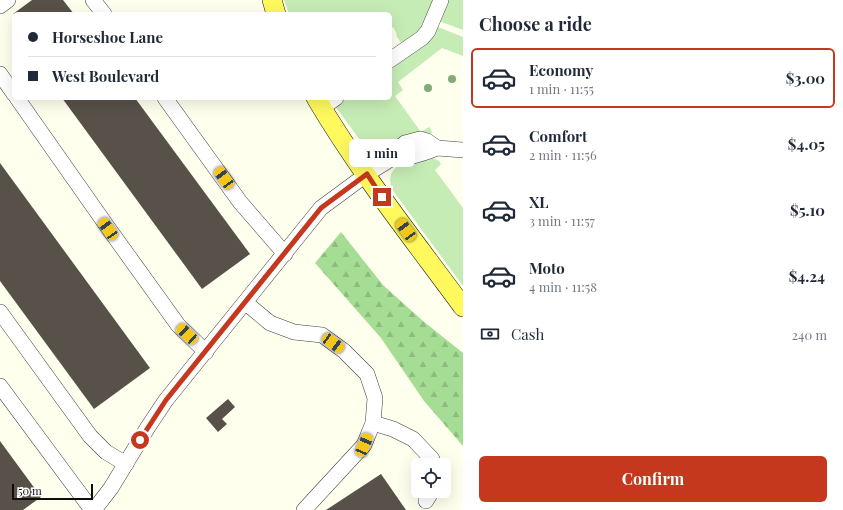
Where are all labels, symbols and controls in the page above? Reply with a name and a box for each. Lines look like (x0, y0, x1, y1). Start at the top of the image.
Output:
text: Choose a ride (479, 12, 592, 36)
text: Horseshoe Lane (52, 27, 163, 47)
icon: car (481, 60, 517, 96)
text: Economy (529, 60, 593, 80)
text: West Boulevard (52, 66, 159, 86)
text: $3.00 (786, 68, 825, 88)
text: 1 min · 11:55 (529, 80, 594, 97)
icon: car (481, 126, 517, 162)
text: Comfort (529, 126, 587, 146)
text: $4.05 (788, 134, 825, 154)
callout: 1 min (349, 139, 415, 167)
text: 1 min (366, 144, 398, 161)
text: 2 min · 11:56 (529, 146, 597, 163)
car (212, 165, 236, 191)
route end (373, 188, 391, 206)
icon: car (481, 192, 517, 228)
text: XL (529, 192, 549, 212)
text: $5.10 (790, 200, 825, 220)
text: 3 min · 11:57 (529, 212, 595, 229)
car (96, 216, 120, 242)
car (394, 217, 418, 243)
icon: car (481, 258, 517, 294)
text: Moto (529, 258, 565, 278)
text: $4.24 (789, 266, 825, 286)
text: 4 min · 11:58 (529, 278, 597, 295)
car (174, 321, 200, 347)
icon: cash (479, 323, 501, 345)
text: Cash (511, 324, 544, 344)
text: 240 m (792, 326, 827, 343)
car (320, 331, 346, 355)
route start (131, 431, 149, 449)
car (354, 432, 374, 458)
button: Confirm (479, 456, 827, 502)
map controls (411, 458, 451, 498)
button: locate (411, 458, 451, 498)
scale bar (12, 482, 93, 501)
text: 50 m (18, 483, 42, 498)

